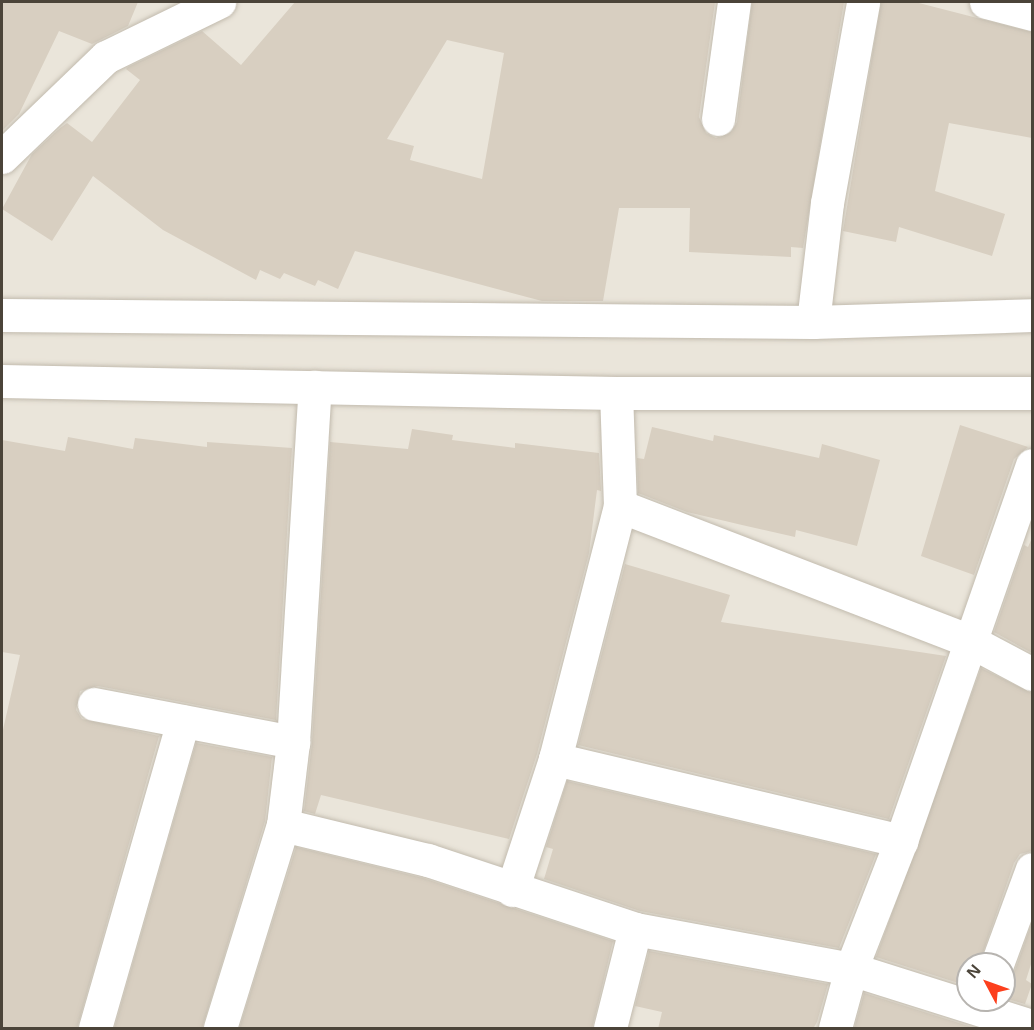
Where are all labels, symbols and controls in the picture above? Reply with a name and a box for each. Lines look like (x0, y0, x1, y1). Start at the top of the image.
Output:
north arrow (956, 952, 1016, 1012)
text: N (963, 961, 984, 981)

